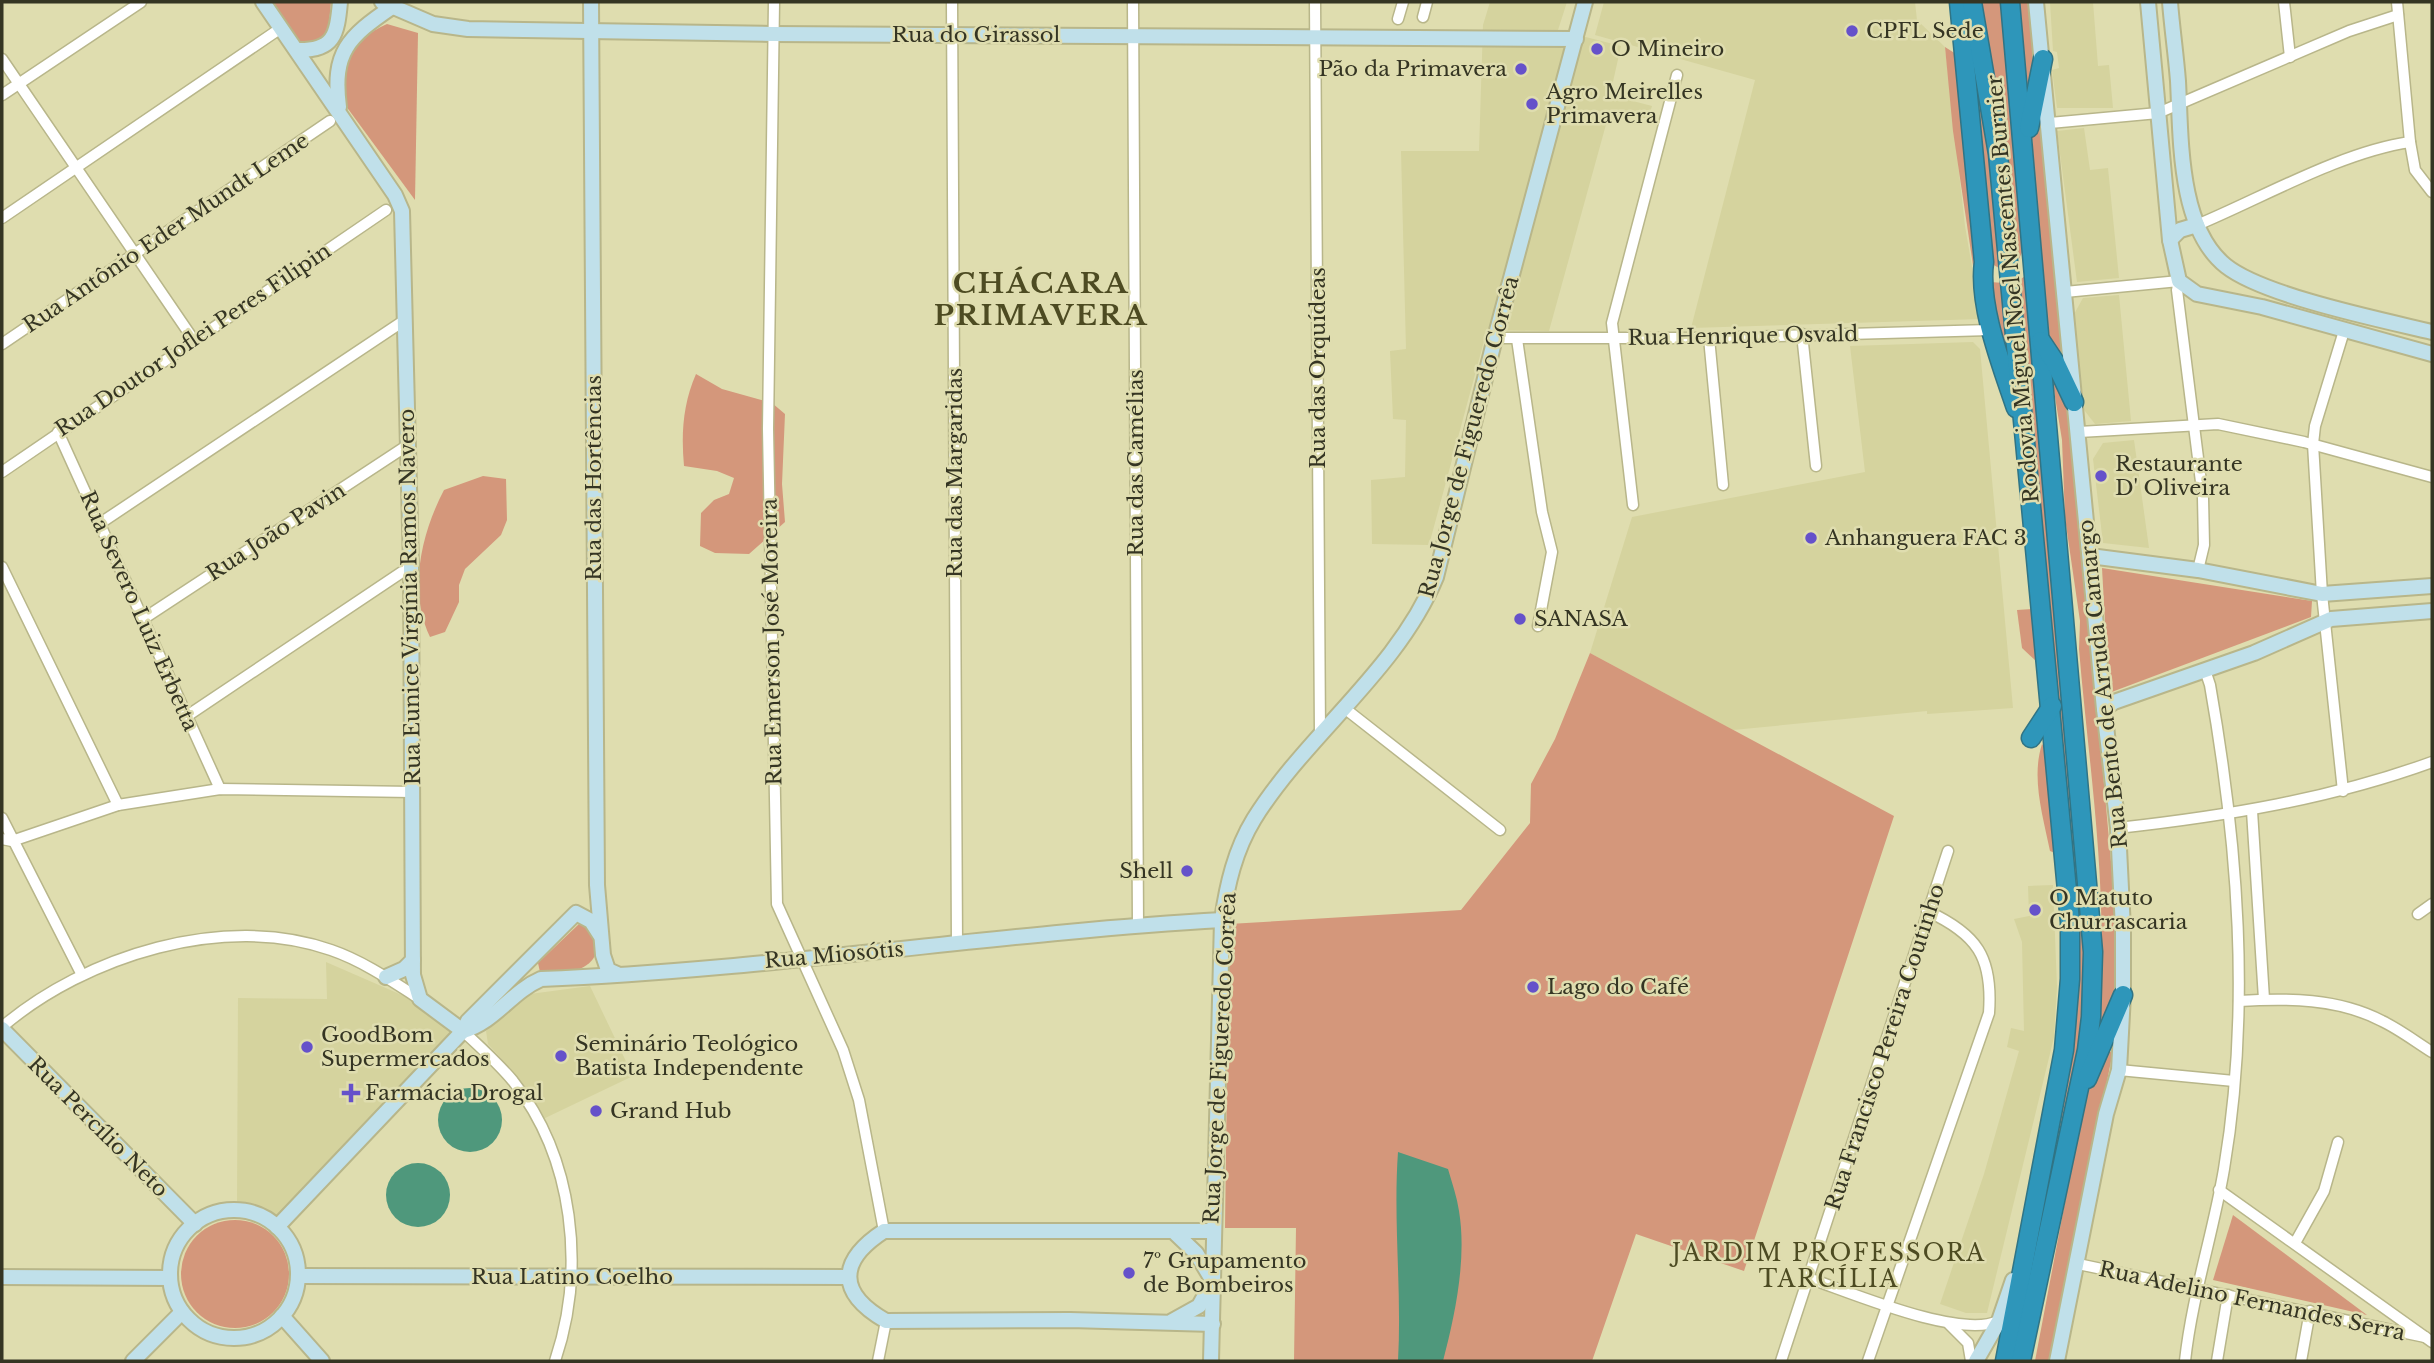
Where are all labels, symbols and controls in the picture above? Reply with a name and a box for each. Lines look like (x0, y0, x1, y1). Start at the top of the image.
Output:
place label: CPFL Sede (1866, 18, 1984, 44)
street label: Rua do Girassol (892, 22, 1061, 48)
marker: CPFL Sede (1844, 23, 1860, 39)
place label: O Mineiro (1611, 36, 1724, 62)
marker: O Mineiro (1589, 41, 1605, 57)
place label: Pão da Primavera (1318, 56, 1507, 82)
marker: Pão da Primavera (1513, 61, 1529, 77)
street label: Rodovia Miguel Noel Nascentes Burnier (1981, 74, 2045, 504)
place label: Agro Meirelles Primavera (1545, 79, 1703, 129)
marker: Agro Meirelles Primavera (1524, 96, 1540, 112)
street label: Rua Antônio Eder Mundt Leme (18, 127, 314, 339)
street label: Rua Doutor Joflei Peres Filipin (50, 238, 336, 442)
district label: CHÁCARA PRIMAVERA (934, 266, 1148, 333)
street label: Rua das Orquídeas (1305, 267, 1331, 469)
street label: Rua Jorge de Figueredo Corrêa (1413, 273, 1525, 601)
street label: Rua Henrique Osvald (1627, 321, 1859, 351)
street label: Rua das Margaridas (942, 368, 968, 578)
street label: Rua das Camélias (1123, 369, 1149, 557)
street label: Rua das Hortências (581, 375, 607, 581)
street label: Rua Eunice Virgínia Ramos Navero (394, 408, 426, 786)
place label: Restaurante D' Oliveira (2115, 451, 2243, 501)
marker: Restaurante D' Oliveira (2093, 468, 2109, 484)
street label: Rua João Pavin (202, 477, 350, 587)
street label: Rua Severo Luiz Erbetta (74, 487, 204, 735)
street label: Rua Emerson José Moreira (756, 498, 788, 786)
street label: Rua Bento de Arruda Camargo (2073, 518, 2133, 850)
place label: Anhanguera FAC 3 (1824, 525, 2027, 551)
marker: Anhanguera FAC 3 (1803, 530, 1819, 546)
place label: SANASA (1534, 606, 1629, 632)
marker: SANASA (1512, 611, 1528, 627)
place label: Shell (1119, 858, 1173, 884)
marker: Shell (1179, 863, 1195, 879)
street label: Rua Francisco Pereira Coutinho (1820, 881, 1950, 1213)
place label: O Matuto Churrascaria (2049, 885, 2188, 935)
street label: Rua Jorge de Figueredo Corrêa (1198, 891, 1242, 1224)
marker: O Matuto Churrascaria (2027, 902, 2043, 918)
street label: Rua Miosótis (763, 936, 905, 974)
place label: Lago do Café (1547, 974, 1689, 1000)
marker: Lago do Café (1525, 979, 1541, 995)
place label: GoodBom Supermercados (321, 1022, 490, 1072)
place label: Seminário Teológico Batista Independente (575, 1031, 804, 1081)
marker: GoodBom Supermercados (299, 1039, 315, 1055)
marker: Seminário Teológico Batista Independente (553, 1048, 569, 1064)
street label: Rua Percílio Neto (22, 1051, 174, 1203)
place label: Farmácia Drogal (365, 1080, 543, 1106)
marker: Farmácia Drogal (343, 1085, 359, 1101)
place label: Grand Hub (610, 1098, 731, 1124)
marker: Grand Hub (588, 1103, 604, 1119)
district label: JARDIM PROFESSORA TARCÍLIA (1669, 1239, 1986, 1293)
place label: 7º Grupamento de Bombeiros (1143, 1248, 1307, 1298)
street label: Rua Adelino Fernandes Serra (2097, 1256, 2408, 1346)
street label: Rua Latino Coelho (471, 1264, 673, 1290)
marker: 7º Grupamento de Bombeiros (1121, 1265, 1137, 1281)

